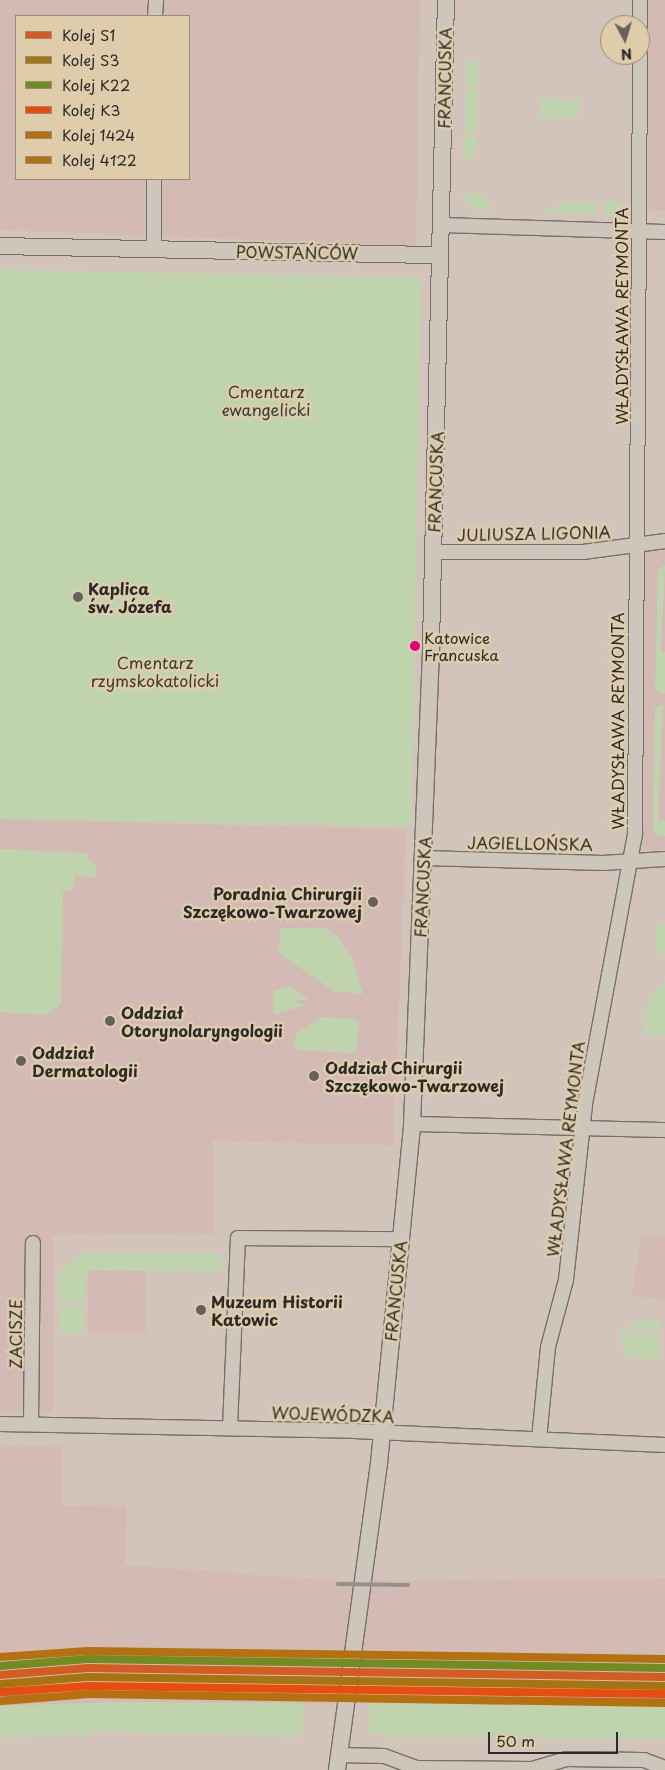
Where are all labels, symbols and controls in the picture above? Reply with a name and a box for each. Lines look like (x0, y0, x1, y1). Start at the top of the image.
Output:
legend (15, 15, 190, 180)
north arrow (600, 15, 650, 65)
text: Kolej S1 (62, 23, 115, 46)
street label: FRANCUSKA (434, 27, 454, 129)
text: N (620, 43, 633, 65)
text: Kolej S3 (62, 48, 119, 71)
text: Kolej K22 (62, 73, 130, 96)
text: Kolej K3 (62, 98, 120, 121)
text: Kolej 1424 (62, 123, 135, 146)
text: Kolej 4122 (62, 148, 137, 171)
street label: WŁADYSŁAWA REYMONTA (611, 209, 631, 423)
street label: POWSTAŃCÓW (236, 241, 358, 263)
park label: Cmentarz ewangelicki (221, 381, 311, 419)
street label: FRANCUSKA (424, 431, 446, 533)
street label: JULIUSZA LIGONIA (457, 522, 611, 544)
place label: Kaplica św. Józefa (88, 578, 171, 616)
marker: Kaplica św. Józefa (72, 591, 84, 603)
street label: WŁADYSŁAWA REYMONTA (607, 614, 627, 828)
place label: Katowice Francuska (424, 628, 499, 663)
marker: Katowice Francuska (410, 641, 420, 651)
park label: Cmentarz rzymskokatolicki (91, 652, 219, 690)
street label: JAGIELLOŃSKA (467, 832, 593, 854)
street label: FRANCUSKA (410, 836, 434, 938)
place label: Poradnia Chirurgii Szczękowo-Twarzowej (183, 883, 362, 921)
marker: Poradnia Chirurgii Szczękowo-Twarzowej (366, 895, 380, 909)
place label: Oddział Otorynolaryngologii (121, 1002, 283, 1040)
marker: Oddział Otorynolaryngologii (103, 1014, 117, 1028)
place label: Oddział Dermatologii (32, 1042, 138, 1080)
street label: WŁADYSŁAWA REYMONTA (542, 1042, 588, 1256)
marker: Oddział Dermatologii (14, 1054, 28, 1068)
place label: Oddział Chirurgii Szczękowo-Twarzowej (325, 1057, 504, 1095)
marker: Oddział Chirurgii Szczękowo-Twarzowej (307, 1069, 321, 1083)
street label: FRANCUSKA (380, 1240, 410, 1342)
place label: Muzeum Historii Katowic (211, 1291, 343, 1329)
street label: ZACISZE (5, 1299, 25, 1369)
marker: Muzeum Historii Katowic (195, 1304, 207, 1316)
street label: WOJEWÓDZKA (271, 1402, 395, 1426)
scale bar (490, 1722, 620, 1754)
text: 50 m (496, 1729, 535, 1752)

